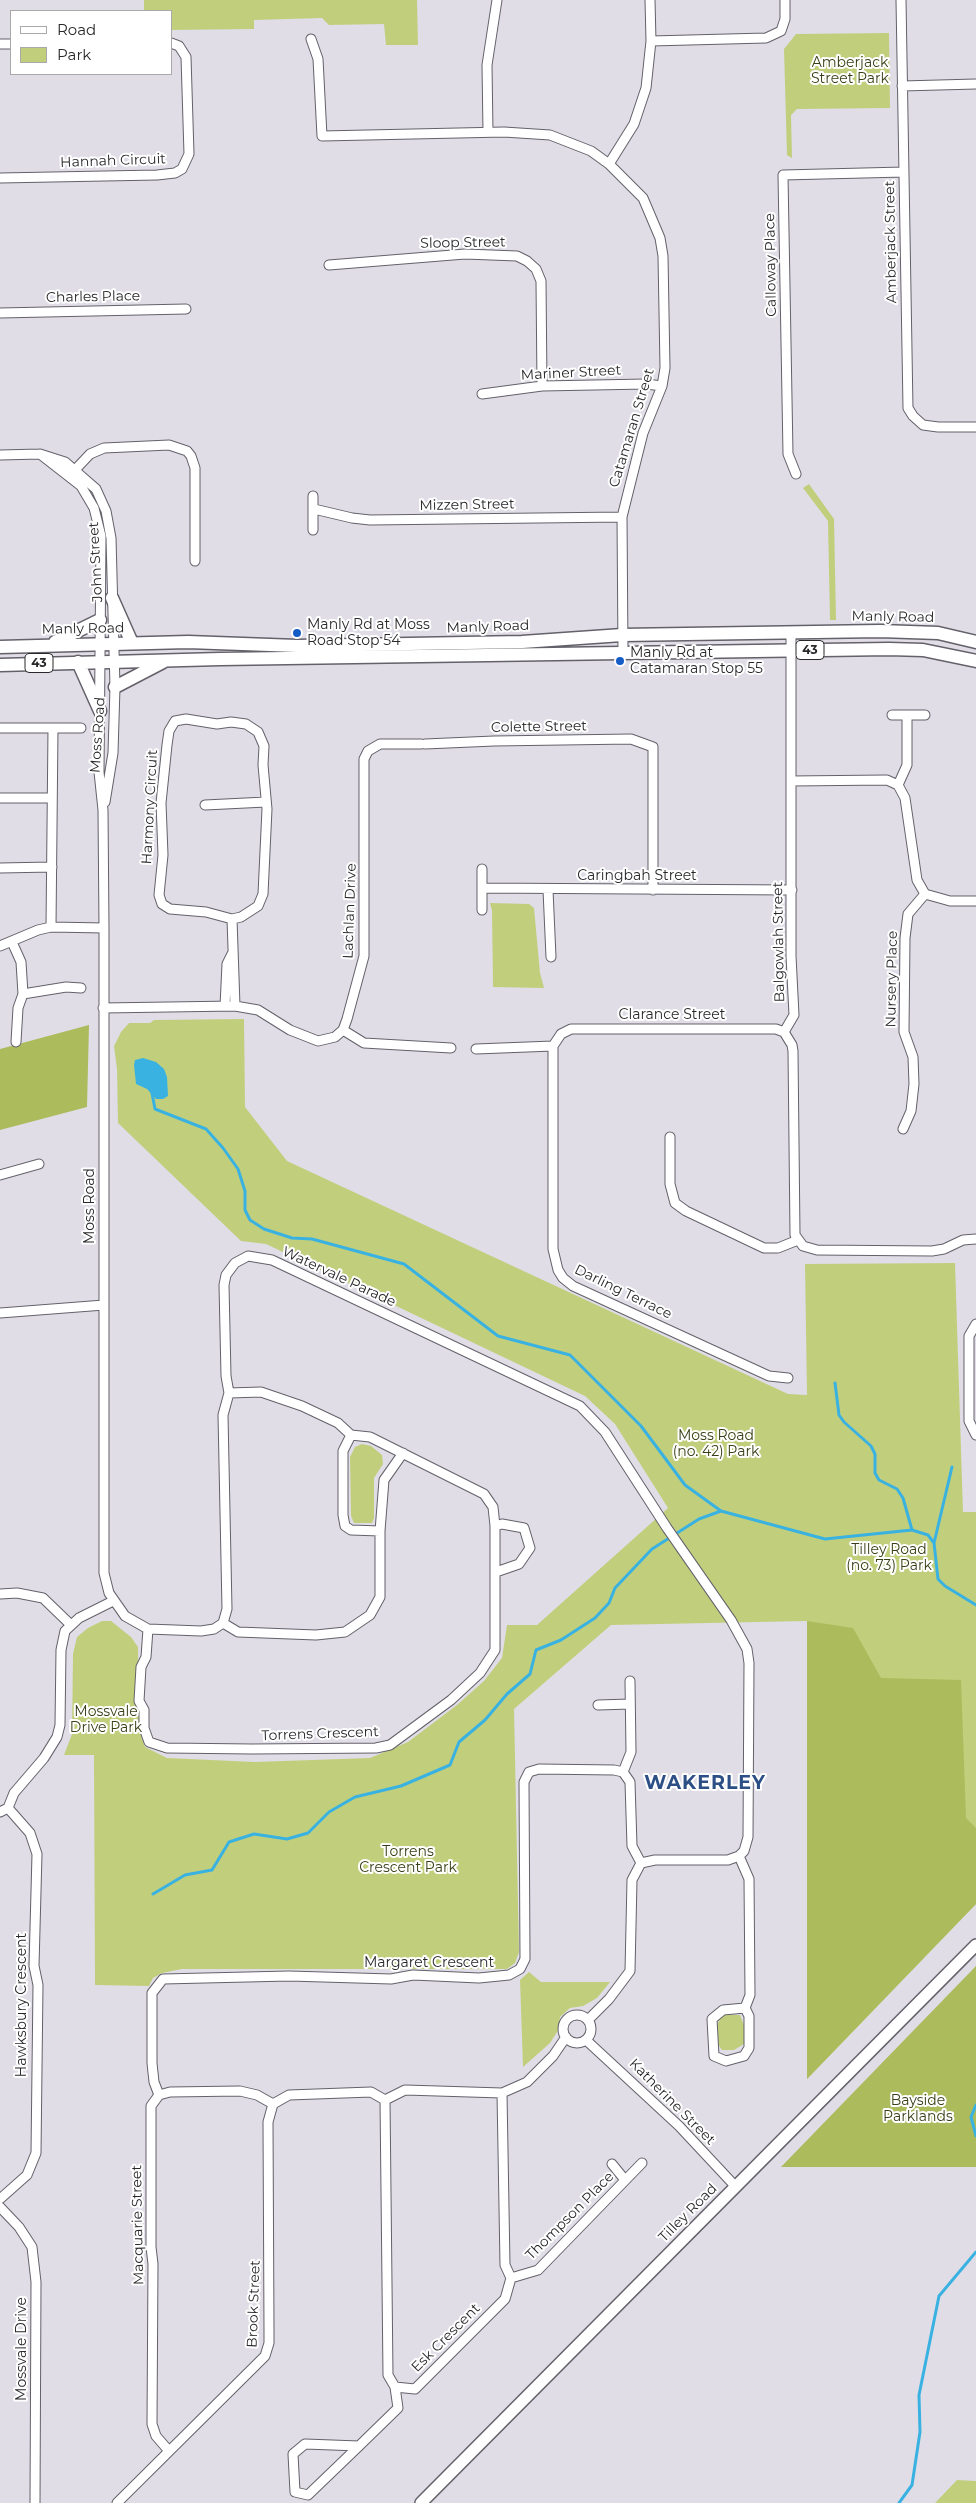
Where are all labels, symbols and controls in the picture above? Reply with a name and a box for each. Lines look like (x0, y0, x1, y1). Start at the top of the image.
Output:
legend (10, 10, 172, 75)
text: Road (57, 20, 96, 39)
text: Park (57, 45, 91, 64)
park label: Amberjack Street Park (811, 55, 889, 88)
street label: Hannah Circuit (60, 151, 166, 171)
street label: Amberjack Street (882, 181, 900, 303)
street label: Calloway Place (762, 213, 780, 317)
street label: Sloop Street (420, 234, 506, 252)
street label: Charles Place (46, 288, 140, 306)
street label: Mariner Street (520, 362, 622, 384)
street label: Catamaran Street (606, 366, 658, 490)
street label: Mizzen Street (419, 496, 515, 514)
street label: John Street (85, 521, 107, 603)
street label: Manly Road (852, 608, 934, 626)
place label: Manly Rd at Moss Road Stop 54 (307, 617, 430, 650)
street label: Manly Road (446, 617, 530, 637)
street label: Manly Road (42, 620, 124, 638)
marker: Manly Rd at Moss Road Stop 54 (291, 627, 303, 639)
road number: 43 (796, 640, 824, 660)
place label: Manly Rd at Catamaran Stop 55 (630, 645, 763, 678)
road number: 43 (25, 654, 53, 672)
marker: Manly Rd at Catamaran Stop 55 (614, 655, 626, 667)
street label: Moss Road (87, 696, 109, 774)
street label: Colette Street (491, 718, 587, 736)
street label: Harmony Circuit (139, 749, 161, 865)
street label: Lachlan Drive (340, 863, 360, 959)
street label: Caringbah Street (577, 868, 697, 884)
street label: Balgowlah Street (770, 882, 788, 1002)
street label: Nursery Place (883, 930, 901, 1028)
street label: Clarance Street (619, 1007, 725, 1023)
street label: Moss Road (82, 1168, 98, 1244)
street label: Watervale Parade (279, 1243, 399, 1311)
street label: Darling Terrace (572, 1261, 674, 1323)
park label: Moss Road (no. 42) Park (673, 1428, 759, 1460)
park label: Tilley Road (no. 73) Park (846, 1542, 932, 1574)
park label: Mossvale Drive Park (70, 1704, 142, 1736)
street label: Torrens Crescent (261, 1724, 379, 1744)
district label: WAKERLEY (643, 1772, 767, 1794)
park label: Torrens Crescent Park (359, 1844, 457, 1876)
street label: Hawksbury Crescent (14, 1933, 30, 2077)
street label: Margaret Crescent (364, 1955, 494, 1971)
street label: Katherine Street (625, 2055, 719, 2149)
park label: Bayside Parklands (883, 2093, 953, 2126)
street label: Macquarie Street (129, 2165, 147, 2285)
street label: Thompson Place (522, 2168, 618, 2264)
street label: Tilley Road (655, 2180, 721, 2246)
street label: Brook Street (244, 2260, 264, 2348)
street label: Mossvale Drive (14, 2297, 30, 2401)
street label: Esk Crescent (408, 2300, 484, 2376)

